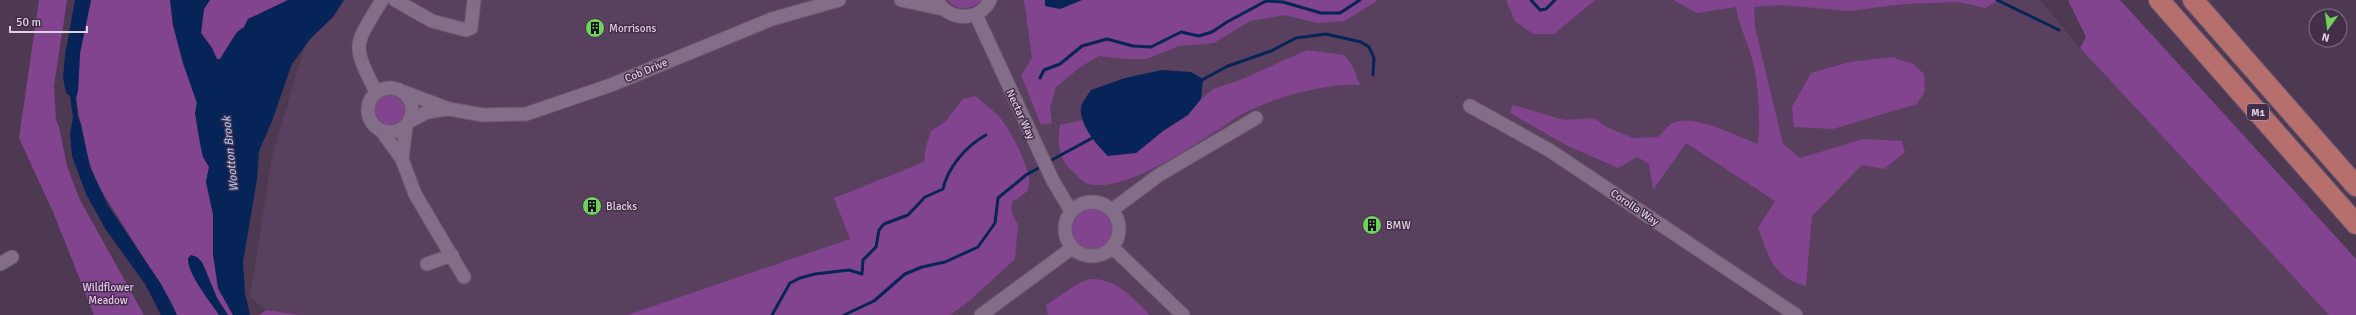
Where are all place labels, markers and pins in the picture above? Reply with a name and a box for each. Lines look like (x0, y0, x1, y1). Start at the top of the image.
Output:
building icon: Morrisons (584, 17, 606, 39)
place label: Morrisons (609, 22, 656, 35)
building icon: Blacks (581, 195, 603, 217)
place label: Blacks (606, 200, 637, 213)
building icon: BMW (1361, 214, 1383, 236)
place label: BMW (1386, 219, 1411, 232)

